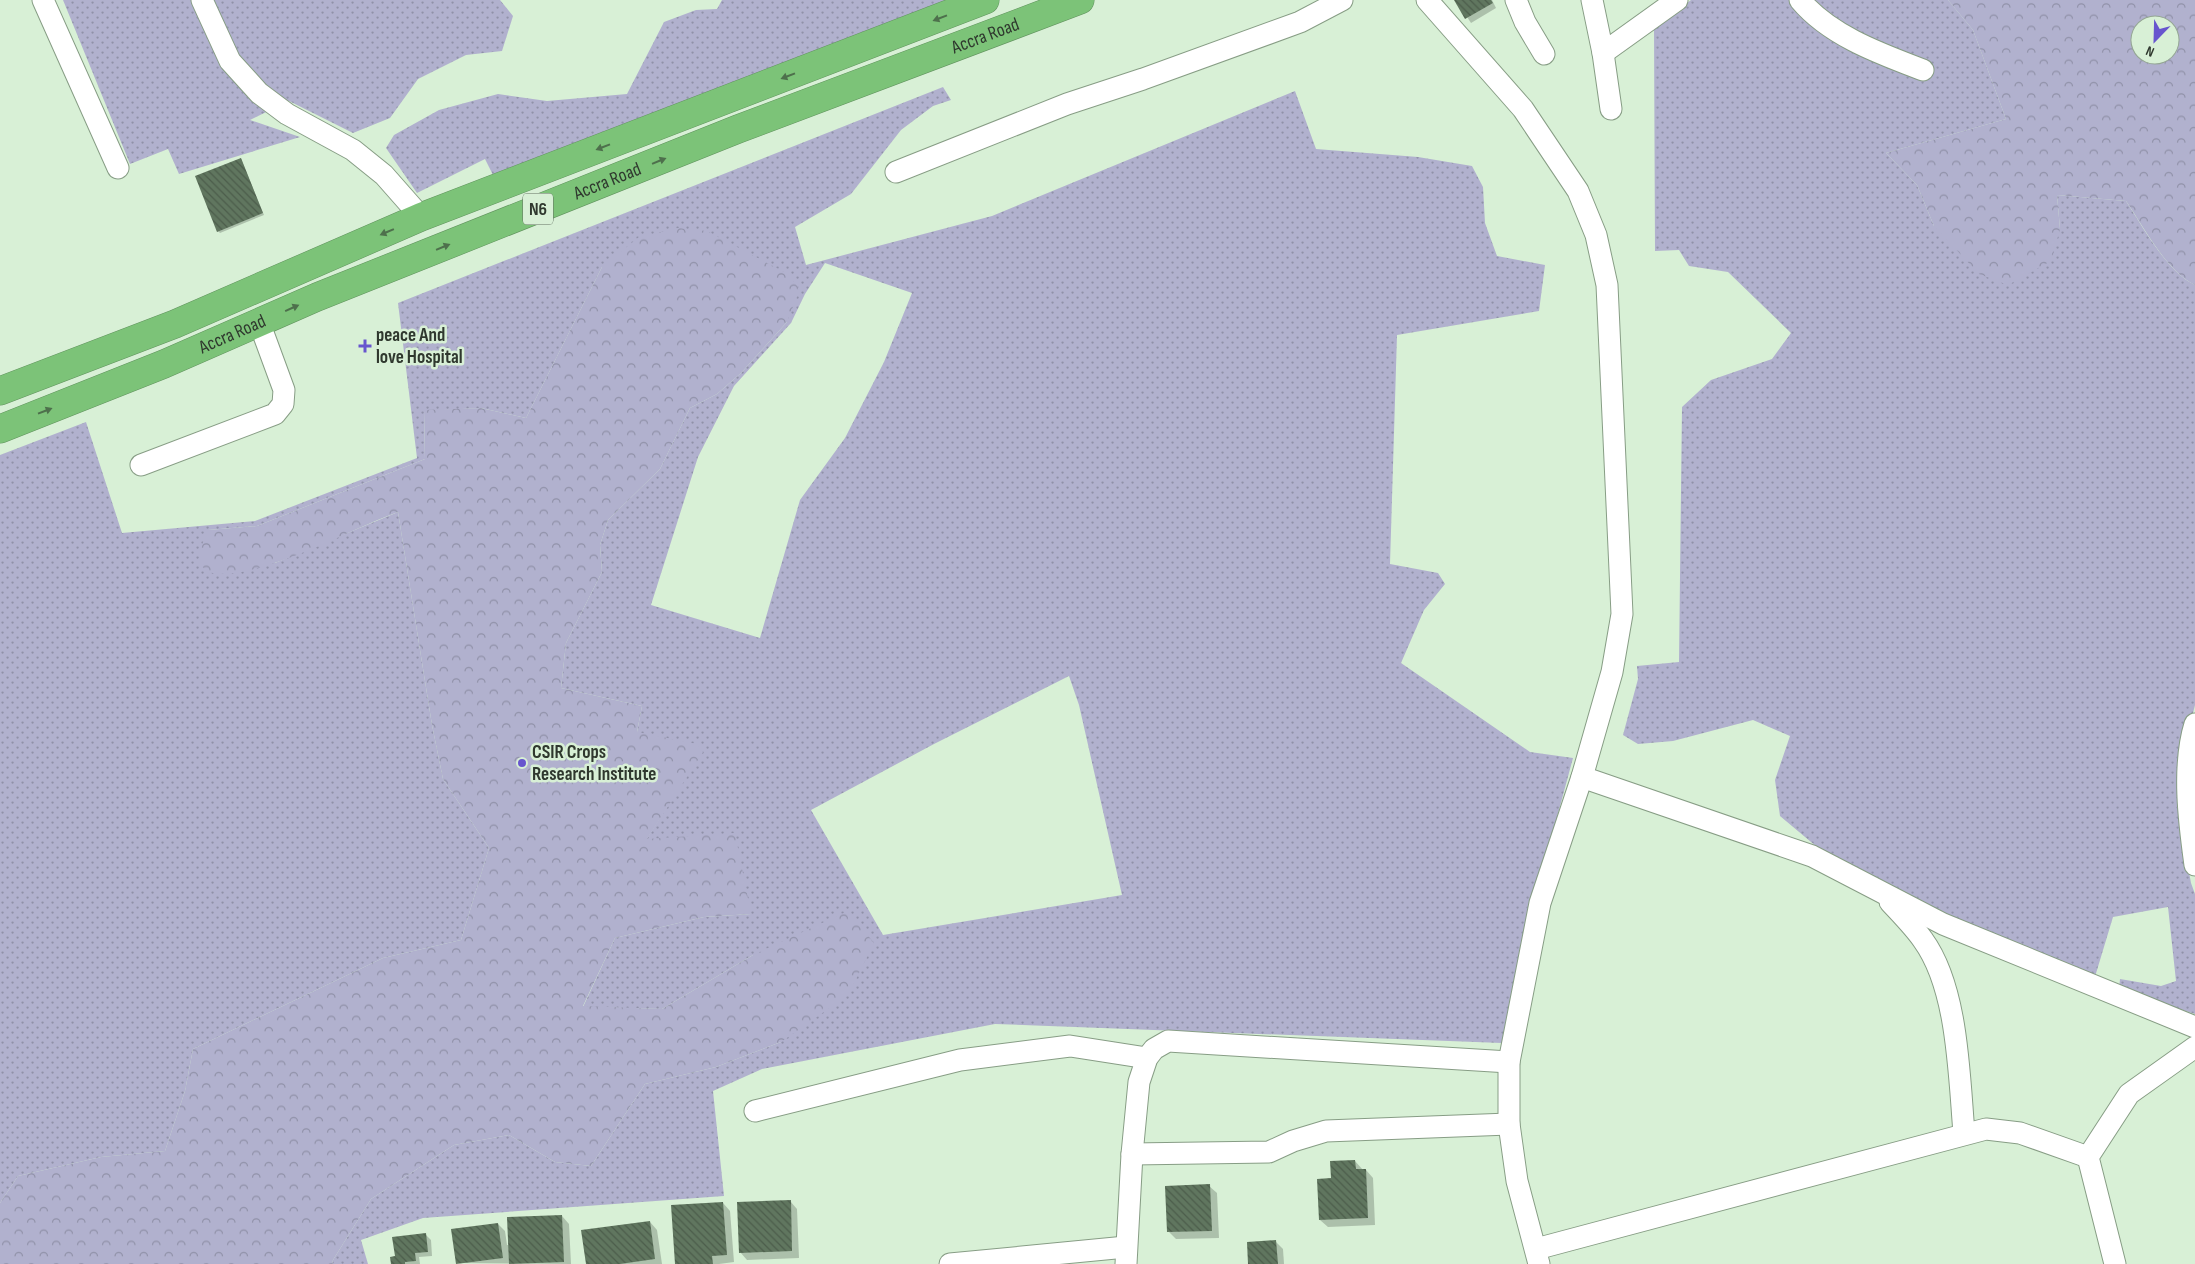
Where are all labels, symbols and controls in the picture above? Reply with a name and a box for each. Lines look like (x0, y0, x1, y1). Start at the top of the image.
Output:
street label: Accra Road (947, 13, 1022, 59)
one-way arrow (932, 14, 947, 22)
north arrow (2130, 15, 2180, 65)
text: N (2143, 42, 2157, 61)
one-way arrow (780, 72, 795, 80)
one-way arrow (596, 143, 611, 151)
one-way arrow (652, 156, 666, 164)
street label: Accra Road (569, 157, 644, 205)
road number: N6 (523, 193, 553, 224)
one-way arrow (379, 228, 394, 236)
one-way arrow (436, 242, 450, 250)
one-way arrow (285, 303, 299, 311)
street label: Accra Road (194, 309, 269, 359)
place label: peace And love Hospital (376, 324, 463, 369)
marker: peace And love Hospital (358, 339, 372, 353)
one-way arrow (38, 407, 53, 414)
place label: CSIR Crops Research Institute (532, 741, 656, 786)
marker: CSIR Crops Research Institute (516, 757, 528, 769)

